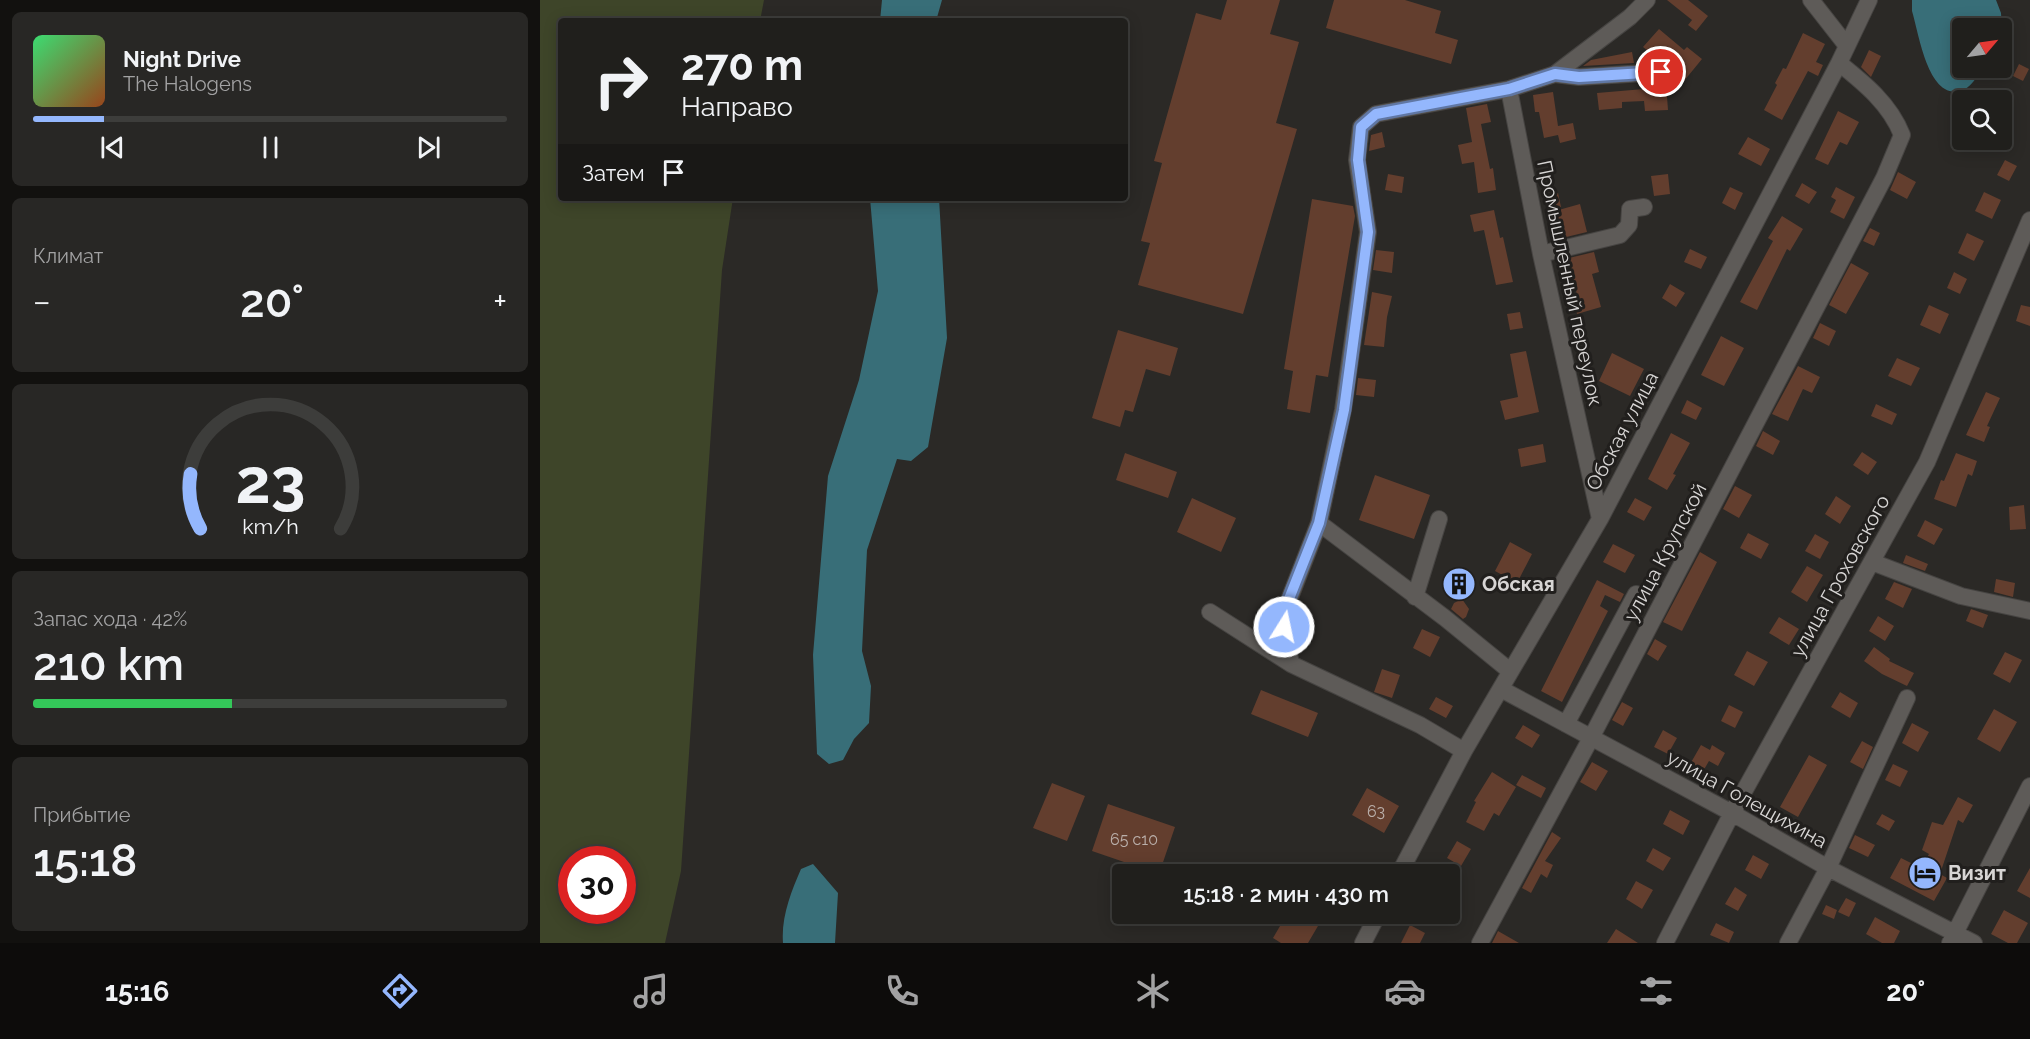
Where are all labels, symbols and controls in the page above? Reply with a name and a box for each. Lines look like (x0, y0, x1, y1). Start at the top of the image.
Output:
north arrow (1952, 18, 2012, 78)
map controls (1952, 18, 2012, 150)
text: 270 m (681, 41, 803, 90)
icon: right (582, 42, 660, 120)
text: Night Drive (123, 46, 241, 72)
pin (1635, 46, 1686, 97)
icon: arrive (1644, 55, 1677, 88)
text: The Halogens (123, 72, 252, 96)
button: search (1952, 90, 2012, 150)
text: Направо (681, 91, 793, 122)
icon: previous (96, 131, 129, 164)
icon: pause (254, 131, 287, 164)
icon: next (412, 131, 445, 164)
icon: arrive (657, 156, 690, 189)
street label: Промышленный переулок (1532, 158, 1608, 408)
text: Затем (582, 160, 645, 186)
text: Климат (33, 244, 103, 268)
text: 20° (240, 275, 304, 328)
text: − (33, 282, 51, 321)
text: + (493, 282, 507, 321)
street label: Обская улица (1581, 368, 1663, 494)
text: 23 (235, 444, 305, 518)
street label: улица Крупской (1618, 479, 1712, 625)
street label: улица Гроховского (1785, 491, 1895, 661)
text: km/h (242, 514, 298, 539)
building icon: Обская (1441, 566, 1477, 602)
place label: Обская (1482, 572, 1555, 596)
position arrow (1252, 595, 1316, 659)
text: Запас хода · 42% (33, 607, 187, 631)
text: 210 km (33, 638, 184, 691)
street label: улица Голещихина (1663, 745, 1831, 853)
house number: 63 (1367, 802, 1385, 821)
text: Прибытие (33, 803, 130, 827)
house number: 65 с10 (1110, 830, 1158, 849)
text: 15:18 (33, 834, 137, 887)
speed limit sign: 30 (558, 846, 636, 924)
hotel icon: Визит (1907, 855, 1943, 891)
place label: Визит (1948, 861, 2006, 885)
text: 15:18 · 2 мин · 430 m (1183, 881, 1389, 907)
icon: directions (379, 970, 421, 1012)
icon: music (630, 970, 672, 1012)
icon: phone (881, 970, 923, 1012)
icon: climate (1132, 970, 1174, 1012)
icon: car (1384, 970, 1426, 1012)
icon: filters (1635, 970, 1677, 1012)
text: 15:16 (105, 976, 169, 1007)
text: 20° (1886, 976, 1925, 1007)

